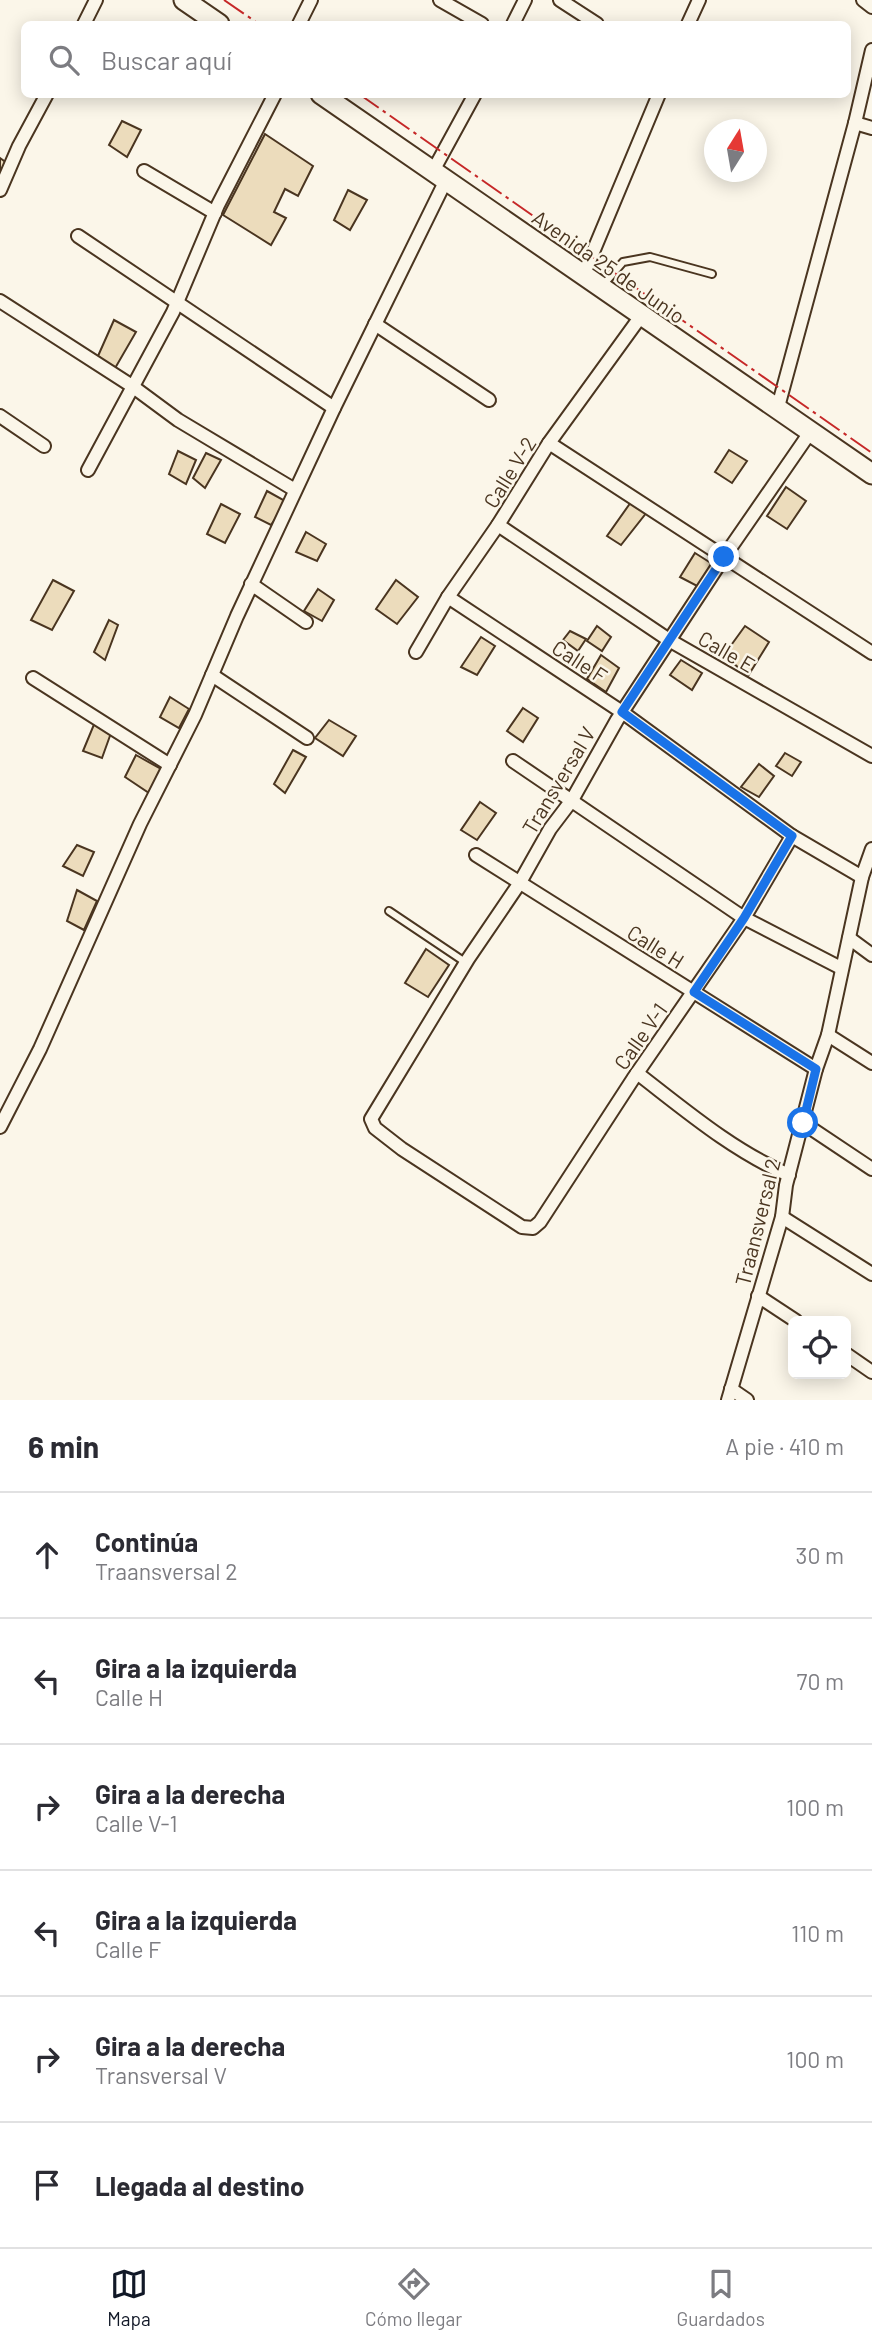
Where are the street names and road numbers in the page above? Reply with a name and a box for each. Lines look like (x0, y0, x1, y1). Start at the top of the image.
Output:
street label: Avenida 25 de Junio (528, 204, 690, 328)
street label: Calle V-2 (477, 432, 541, 512)
street label: Calle E (694, 625, 760, 677)
street label: Calle F (548, 634, 612, 688)
street label: Transversal V (516, 722, 600, 838)
street label: Calle H (623, 919, 689, 973)
street label: Calle V-1 (608, 998, 672, 1074)
street label: Traansversal 2 (729, 1156, 785, 1288)

